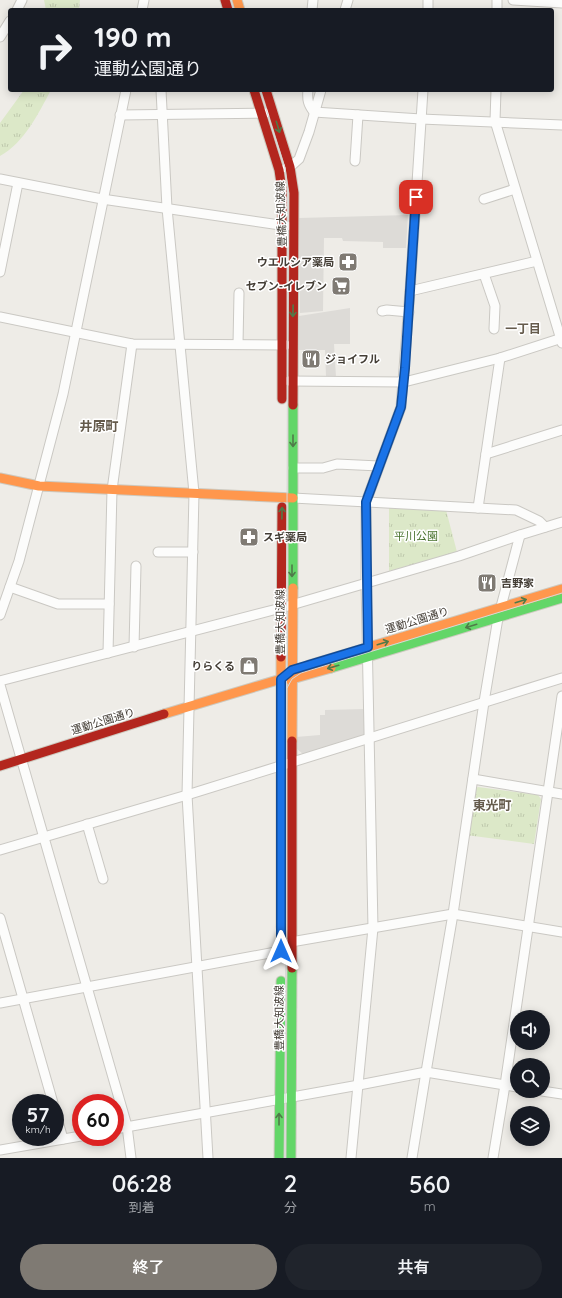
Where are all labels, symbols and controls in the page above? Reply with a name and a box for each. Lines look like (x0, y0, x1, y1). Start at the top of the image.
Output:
text: 190 m (94, 19, 172, 54)
icon: right (28, 24, 80, 76)
text: 運動公園通り (94, 57, 202, 80)
one-way arrow (275, 120, 282, 133)
pin (399, 180, 433, 214)
street label: 豊橋大知波線 (273, 181, 289, 247)
icon: arrive (405, 186, 427, 208)
pharmacy icon: ウエルシア薬局 (337, 251, 359, 273)
place label: ウエルシア薬局 (257, 255, 334, 269)
supermarket icon: セブン-イレブン (330, 275, 352, 297)
place label: セブン-イレブン (246, 279, 327, 293)
one-way arrow (289, 304, 297, 317)
district label: 一丁目 (505, 321, 541, 336)
restaurant icon: ジョイフル (300, 348, 322, 370)
place label: ジョイフル (325, 352, 380, 366)
district label: 井原町 (79, 418, 119, 434)
one-way arrow (289, 434, 297, 447)
one-way arrow (278, 507, 286, 520)
pharmacy icon: スギ薬局 (238, 526, 260, 548)
park label: 平川公園 (394, 529, 438, 543)
place label: スギ薬局 (263, 530, 307, 544)
one-way arrow (288, 564, 296, 577)
restaurant icon: 吉野家 (476, 572, 498, 594)
place label: 吉野家 (501, 576, 534, 590)
street label: 豊橋大知波線 (273, 589, 287, 655)
one-way arrow (514, 597, 527, 604)
street label: 運動公園通り (383, 604, 451, 636)
one-way arrow (465, 623, 478, 630)
one-way arrow (376, 639, 389, 646)
shop icon: りらくる (238, 655, 260, 677)
place label: りらくる (191, 659, 235, 673)
one-way arrow (327, 664, 340, 671)
street label: 運動公園通り (69, 705, 137, 737)
district label: 東光町 (472, 797, 512, 813)
position arrow (260, 930, 302, 972)
street label: 豊橋大知波線 (272, 985, 286, 1051)
map controls (510, 1010, 550, 1146)
button: sound (510, 1010, 550, 1050)
button: search (510, 1058, 550, 1098)
speed limit sign: 60 (72, 1094, 124, 1146)
text: 57 (27, 1102, 49, 1127)
button: layers (510, 1106, 550, 1146)
one-way arrow (275, 1113, 283, 1126)
text: km/h (25, 1123, 51, 1136)
text: 06:28 (112, 1168, 172, 1198)
text: 2 (284, 1168, 297, 1198)
text: 560 (409, 1169, 450, 1199)
text: m (424, 1198, 436, 1214)
text: 到着 (129, 1199, 155, 1215)
text: 分 (284, 1199, 297, 1215)
button: 終了 (20, 1244, 277, 1290)
button: 共有 (285, 1244, 542, 1290)

